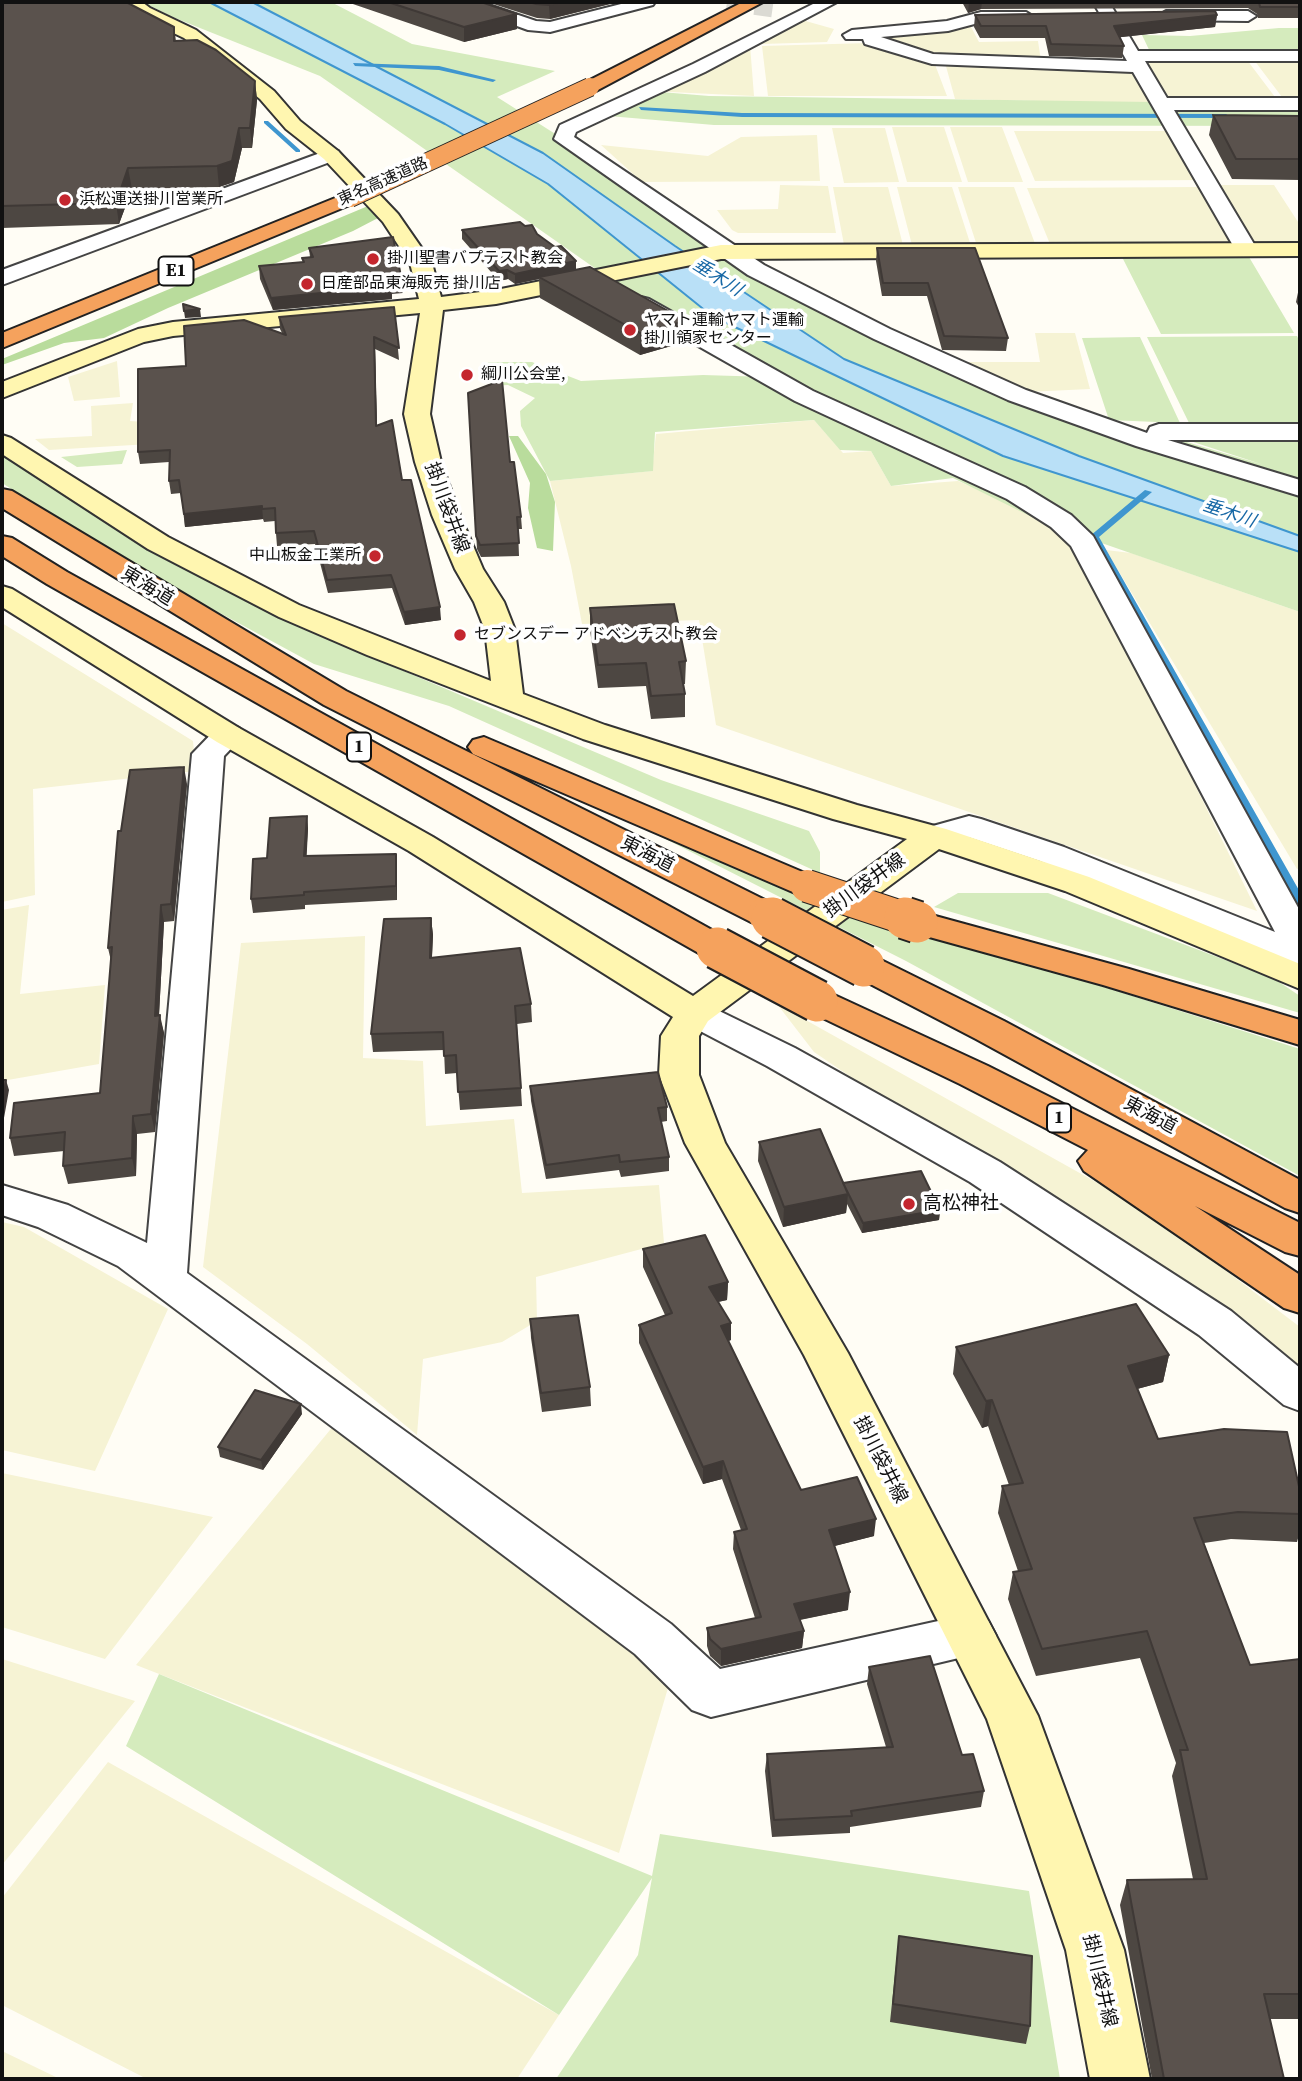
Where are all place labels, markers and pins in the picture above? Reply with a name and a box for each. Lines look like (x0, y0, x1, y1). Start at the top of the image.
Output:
place label: 浜松運送掛川営業所 (79, 190, 223, 210)
marker: 浜松運送掛川営業所 (57, 192, 73, 208)
place label: 掛川聖書バプテスト教会 (387, 249, 563, 269)
marker: 掛川聖書バプテスト教会 (365, 251, 381, 267)
place label: 日産部品東海販売 掛川店 (321, 274, 501, 294)
marker: 日産部品東海販売 掛川店 (299, 276, 315, 292)
place label: ヤマト運輸ヤマト運輸 掛川領家センター (644, 311, 804, 349)
marker: ヤマト運輸ヤマト運輸 掛川領家センター (622, 322, 638, 338)
place label: 綱川公会堂, (481, 365, 566, 385)
marker: 綱川公会堂, (459, 367, 475, 383)
place label: 中山板金工業所 (249, 546, 361, 566)
marker: 中山板金工業所 (367, 548, 383, 564)
place label: セブンスデー アドベンチスト教会 (474, 625, 718, 645)
marker: セブンスデー アドベンチスト教会 (452, 627, 468, 643)
place label: 高松神社 (923, 1193, 999, 1215)
marker: 高松神社 (901, 1196, 917, 1212)

